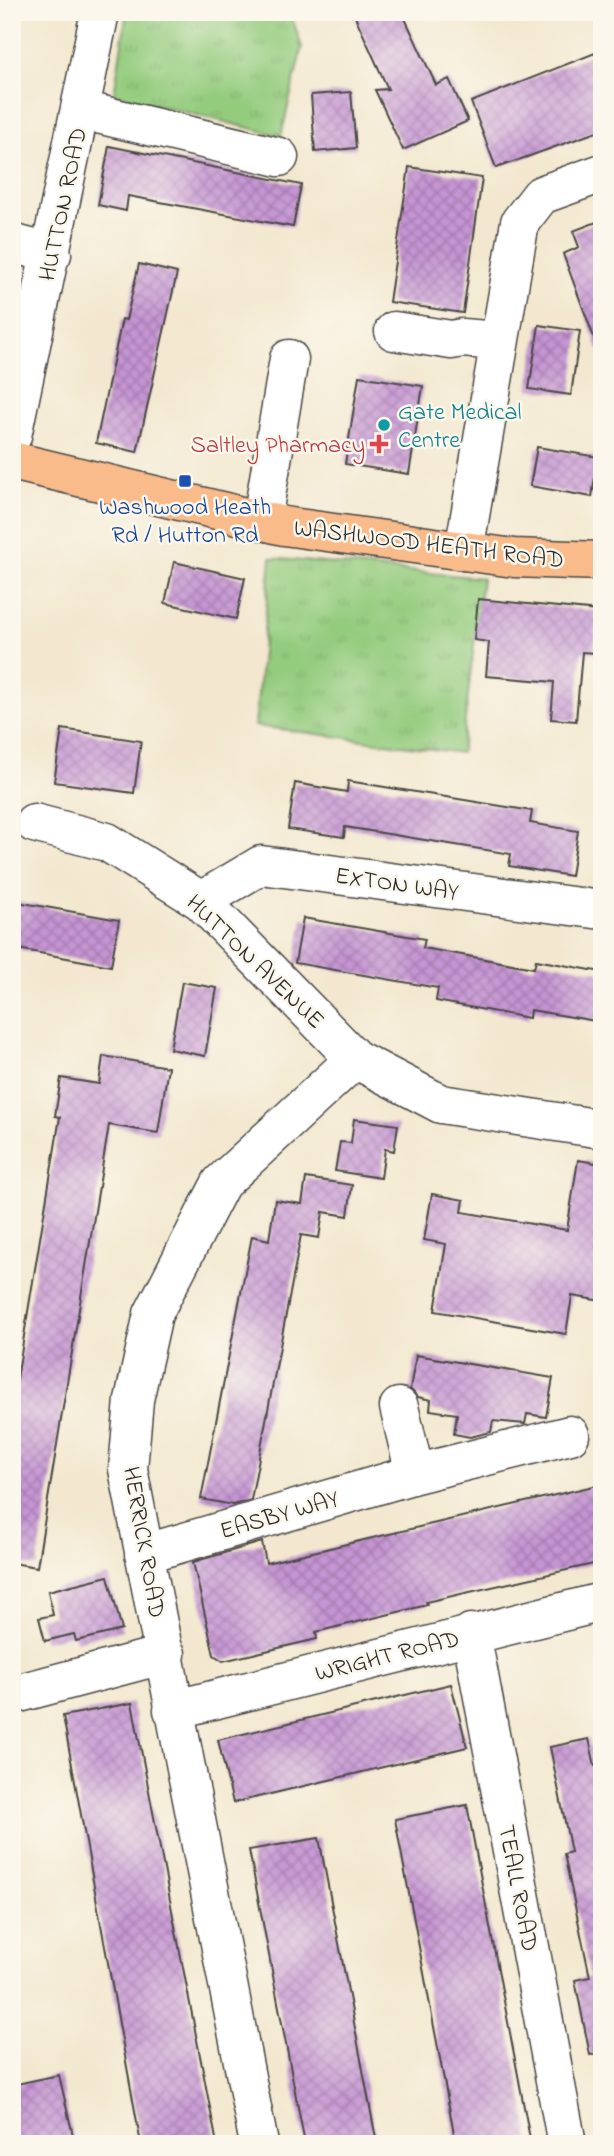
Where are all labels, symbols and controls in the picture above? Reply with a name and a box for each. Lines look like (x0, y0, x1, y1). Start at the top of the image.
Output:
street label: HUTTON ROAD (31, 124, 98, 285)
place label: Gate Medical Centre (398, 396, 522, 459)
marker: Gate Medical Centre (376, 417, 392, 433)
place label: Saltley Pharmacy (191, 429, 365, 465)
marker: Saltley Pharmacy (371, 436, 387, 452)
marker: Washwood Heath Rd / Hutton Rd (177, 473, 193, 489)
place label: Washwood Heath Rd / Hutton Rd (99, 491, 271, 554)
street label: WASHWOOD HEATH ROAD (292, 512, 566, 579)
street label: EXTON WAY (333, 859, 461, 911)
street label: HUTTON AVENUE (177, 887, 332, 1038)
street label: HERRICK ROAD (112, 1464, 173, 1621)
street label: EASBY WAY (216, 1483, 343, 1550)
street label: WRIGHT ROAD (312, 1623, 464, 1692)
street label: TEALL ROAD (487, 1822, 546, 1955)

